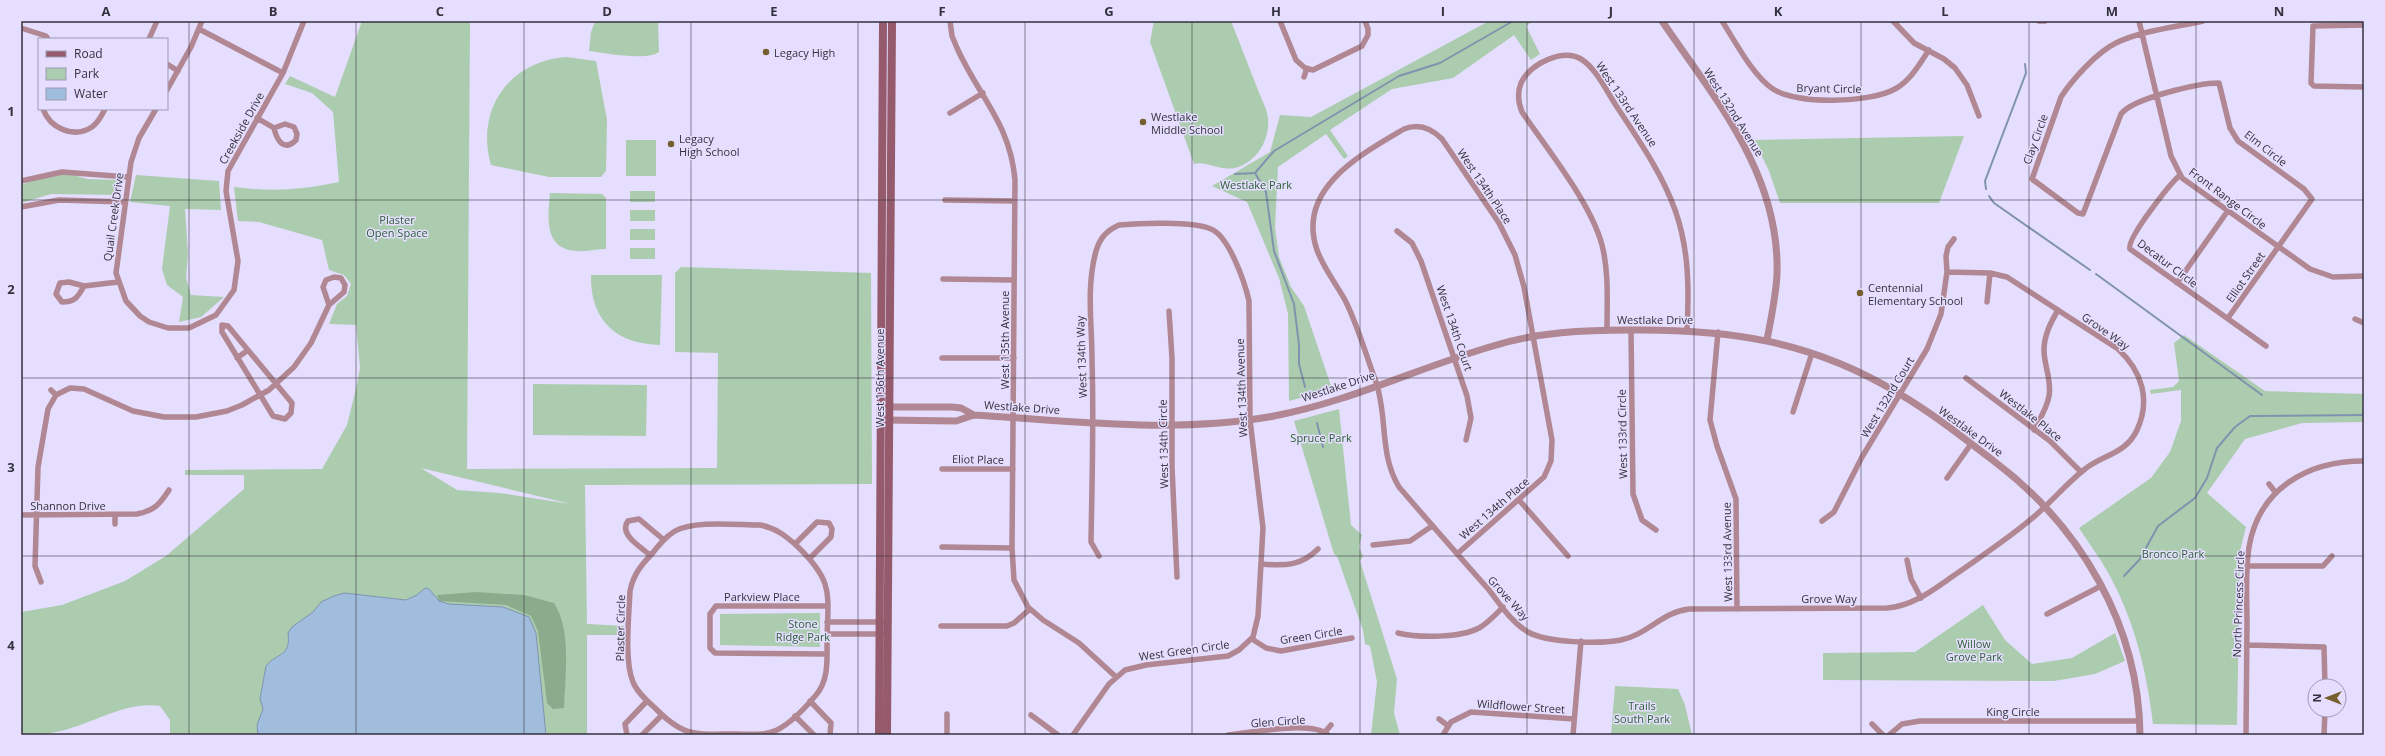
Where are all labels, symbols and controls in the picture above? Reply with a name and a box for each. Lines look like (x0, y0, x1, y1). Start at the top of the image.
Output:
text: A (102, 2, 111, 20)
text: B (269, 2, 278, 20)
text: C (436, 2, 444, 20)
text: D (602, 2, 612, 20)
text: E (770, 2, 778, 20)
text: F (938, 2, 946, 20)
text: G (1104, 2, 1114, 20)
text: H (1271, 2, 1281, 20)
text: I (1441, 2, 1445, 20)
text: J (1608, 2, 1613, 20)
text: K (1774, 2, 1783, 20)
text: L (1941, 2, 1949, 20)
text: M (2106, 2, 2118, 20)
text: N (2274, 2, 2284, 20)
legend (38, 38, 168, 110)
text: Road (74, 45, 103, 62)
place label: Legacy High (774, 45, 835, 60)
marker: Legacy High (761, 47, 771, 57)
street label: West 133rd Avenue (1593, 59, 1661, 149)
text: Park (74, 65, 100, 82)
street label: West 132nd Avenue (1701, 65, 1767, 159)
street label: Bryant Circle (1796, 80, 1862, 96)
text: Water (74, 85, 108, 102)
street label: Creekside Drive (215, 89, 267, 167)
text: 1 (7, 102, 15, 120)
place label: Westlake Middle School (1151, 109, 1223, 137)
street label: Clay Circle (2019, 112, 2051, 166)
marker: Westlake Middle School (1138, 117, 1148, 127)
street label: Elm Circle (2242, 127, 2290, 169)
place label: Legacy High School (679, 131, 740, 159)
marker: Legacy High School (666, 139, 676, 149)
street label: West 134th Place (1454, 145, 1516, 227)
street label: Front Range Circle (2186, 164, 2270, 232)
street label: Quail Creek Drive (99, 172, 127, 262)
park label: Westlake Park (1220, 177, 1292, 192)
park label: Plaster Open Space (366, 212, 428, 240)
street label: Decatur Circle (2135, 235, 2201, 291)
street label: Elliot Street (2222, 249, 2268, 305)
text: 2 (7, 280, 15, 298)
place label: Centennial Elementary School (1868, 280, 1963, 308)
street label: West 134th Court (1433, 283, 1477, 373)
marker: Centennial Elementary School (1855, 288, 1865, 298)
street label: West 135th Avenue (997, 290, 1012, 390)
street label: Grove Way (2079, 309, 2133, 353)
street label: Westlake Drive (1617, 312, 1693, 327)
street label: West 134th Way (1072, 315, 1090, 399)
street label: West 136th Avenue (872, 328, 887, 428)
street label: West 134th Avenue (1232, 338, 1250, 438)
street label: West 132nd Court (1857, 354, 1917, 440)
street label: Westlake Drive (1299, 367, 1377, 405)
street label: Westlake Place (1996, 386, 2066, 444)
street label: West 133rd Circle (1614, 389, 1630, 479)
street label: Westlake Drive (984, 397, 1060, 417)
street label: West 134th Circle (1155, 399, 1171, 489)
street label: Westlake Drive (1936, 403, 2006, 459)
park label: Spruce Park (1290, 430, 1352, 445)
street label: Eliot Place (952, 451, 1004, 467)
text: 3 (7, 458, 15, 476)
street label: West 134th Place (1456, 474, 1532, 542)
street label: Shannon Drive (30, 498, 106, 513)
street label: West 133rd Avenue (1719, 502, 1735, 602)
park label: Bronco Park (2142, 546, 2205, 561)
street label: North Princess Circle (2229, 550, 2247, 658)
street label: Grove Way (1485, 572, 1533, 624)
street label: Parkview Place (724, 589, 800, 604)
street label: Grove Way (1801, 591, 1857, 606)
street label: Plaster Circle (612, 595, 628, 661)
park label: Stone Ridge Park (776, 616, 830, 644)
street label: Green Circle (1279, 623, 1343, 647)
text: 4 (7, 636, 15, 654)
street label: West Green Circle (1138, 636, 1230, 664)
park label: Willow Grove Park (1946, 636, 2003, 664)
north arrow (2307, 678, 2347, 718)
text: N (2309, 694, 2324, 702)
street label: Wildflower Street (1476, 695, 1566, 717)
park label: Trails South Park (1614, 698, 1670, 726)
street label: King Circle (1986, 704, 2040, 719)
street label: Glen Circle (1250, 712, 1306, 730)

